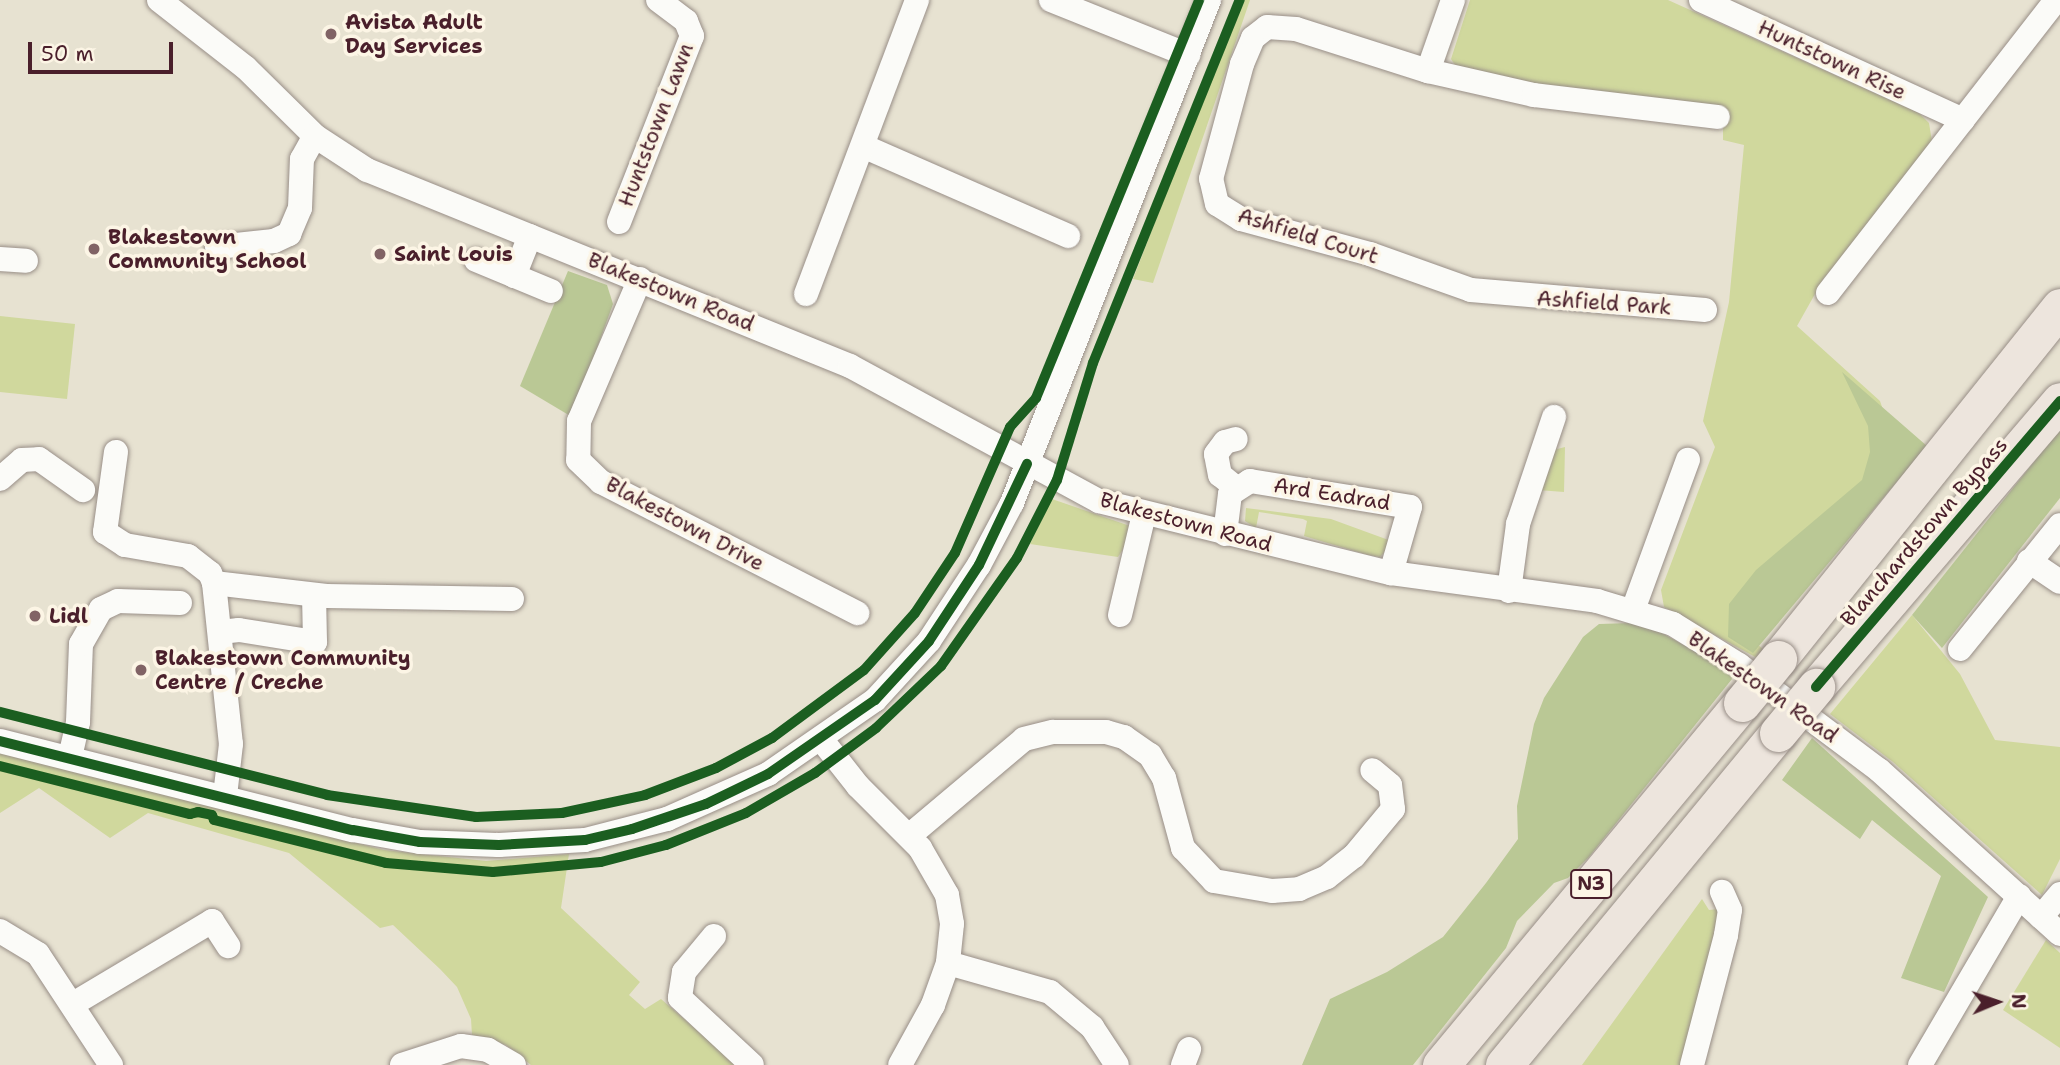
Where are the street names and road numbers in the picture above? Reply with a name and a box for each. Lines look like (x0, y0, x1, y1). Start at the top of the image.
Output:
street label: Huntstown Rise (1754, 15, 1910, 105)
street label: Huntstown Lawn (613, 40, 699, 210)
street label: Ashfield Court (1235, 203, 1381, 269)
street label: Blakestown Road (584, 247, 758, 337)
street label: Ashfield Park (1536, 286, 1672, 320)
street label: Blanchardstown Bypass (1835, 432, 2013, 632)
street label: Blakestown Drive (601, 472, 769, 576)
street label: Ard Eadrad (1272, 472, 1392, 516)
street label: Blakestown Road (1097, 487, 1275, 557)
street label: Blakestown Road (1683, 626, 1843, 748)
road number: N3 (1570, 869, 1612, 900)

